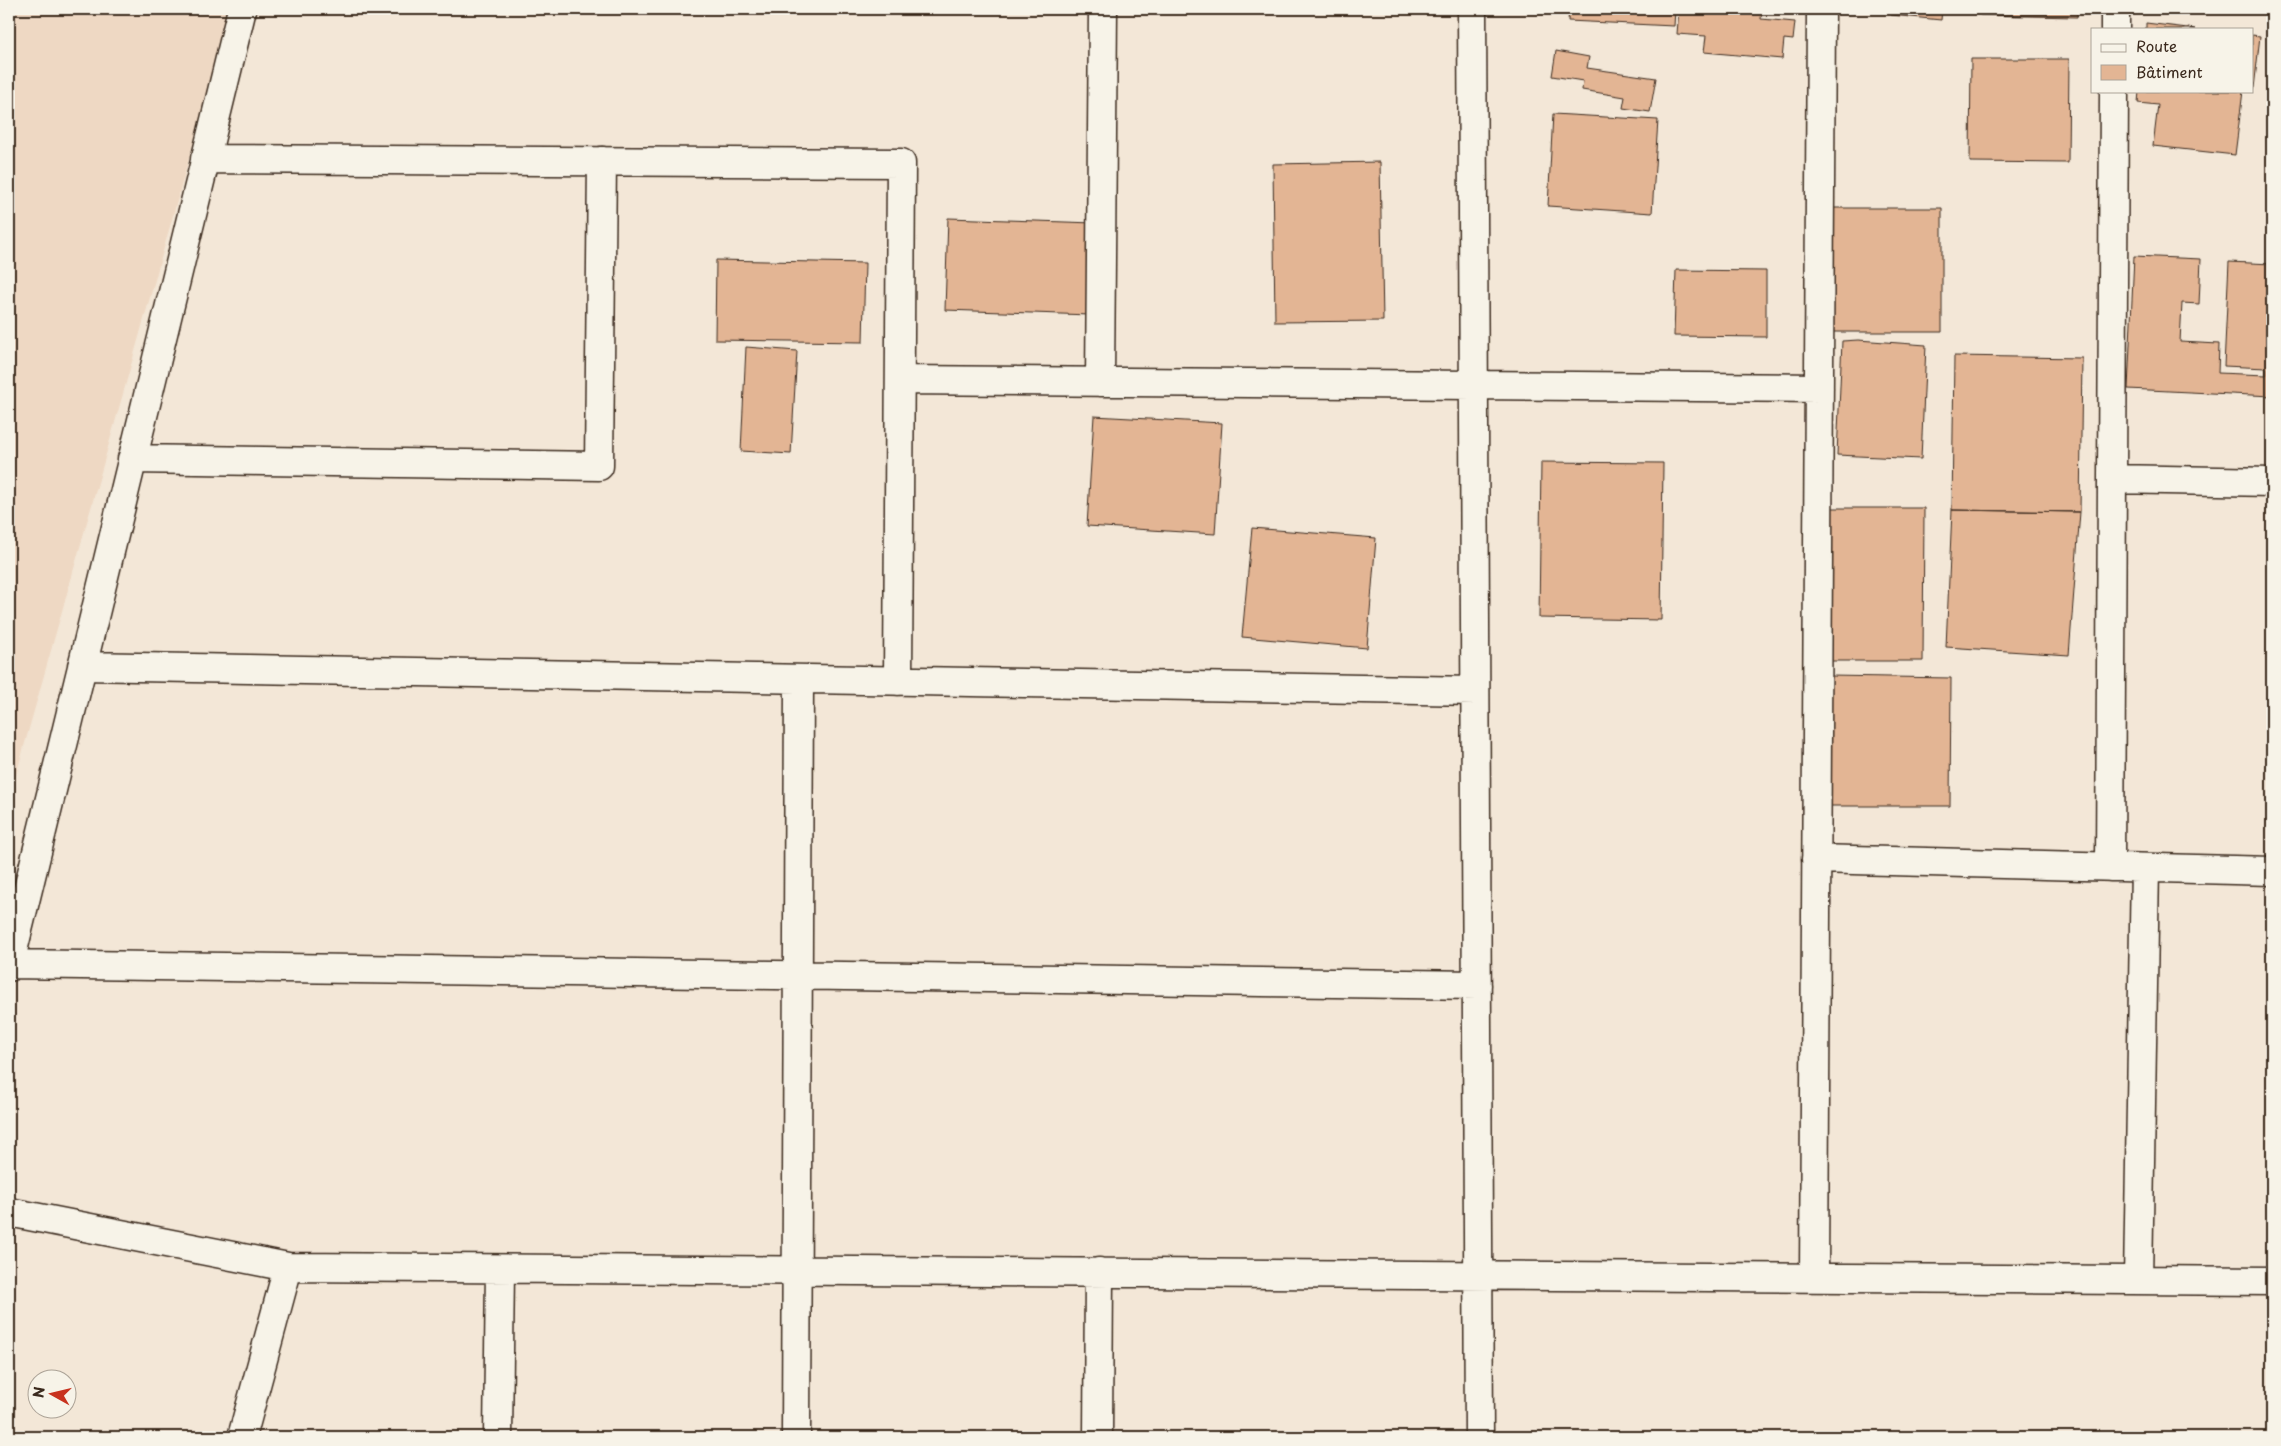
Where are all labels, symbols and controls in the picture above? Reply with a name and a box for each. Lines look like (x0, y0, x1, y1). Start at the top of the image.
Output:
legend (2091, 28, 2254, 92)
text: Route (2136, 34, 2177, 57)
text: Bâtiment (2136, 60, 2203, 83)
north arrow (28, 1368, 78, 1418)
text: N (27, 1385, 50, 1399)

